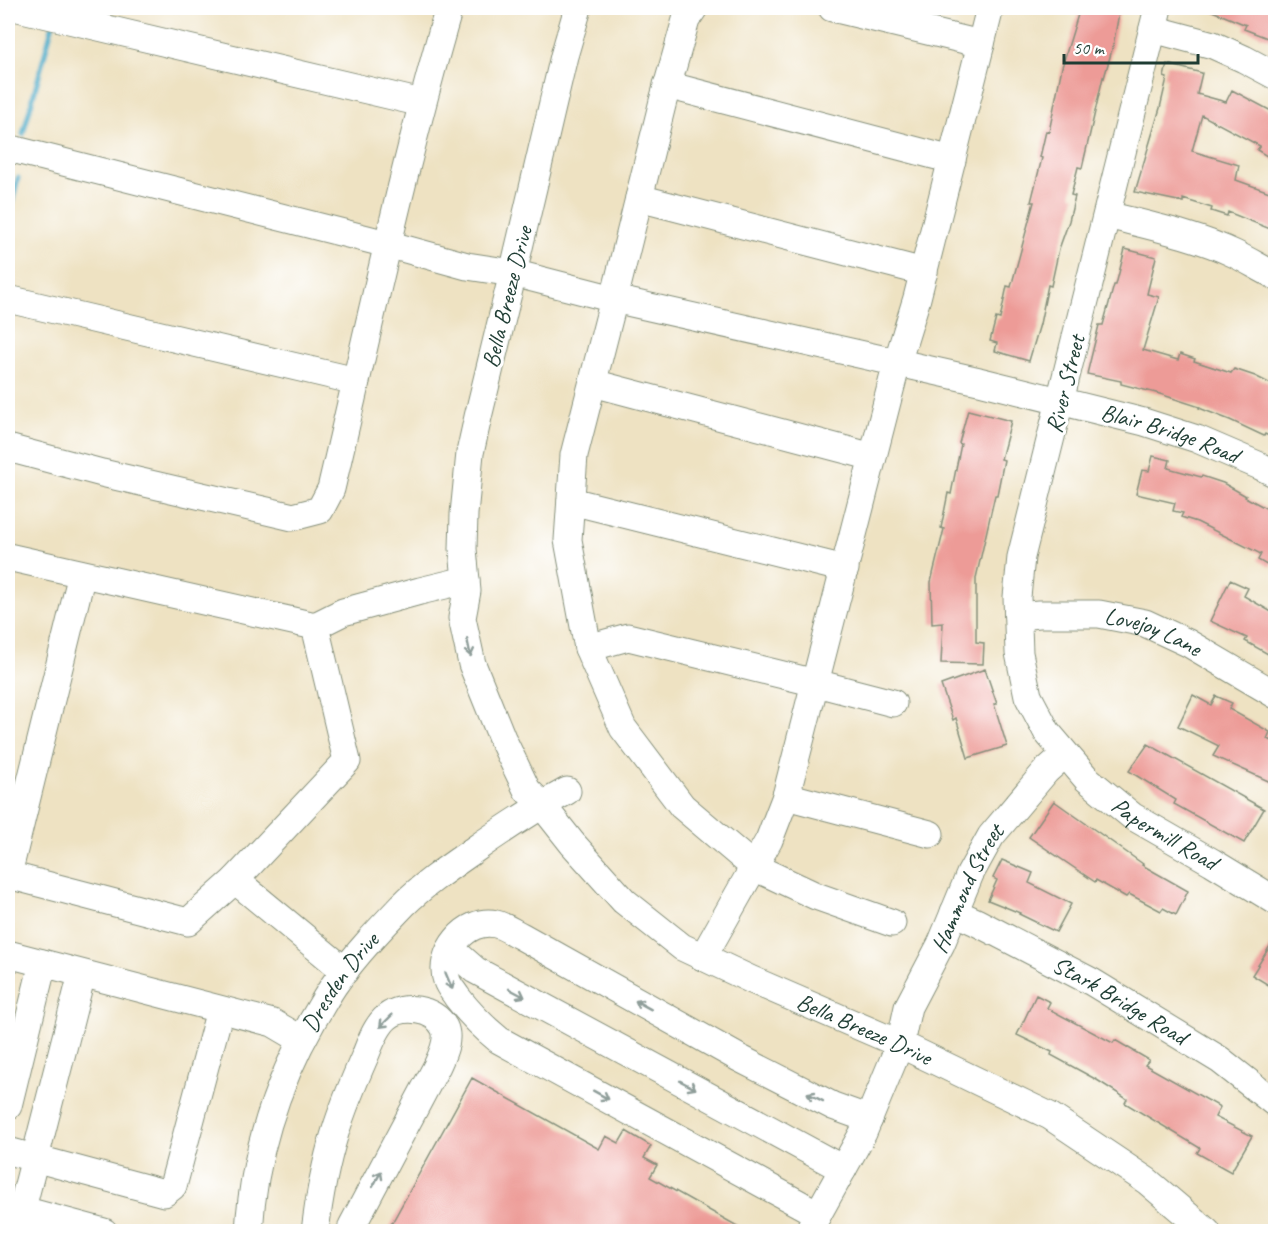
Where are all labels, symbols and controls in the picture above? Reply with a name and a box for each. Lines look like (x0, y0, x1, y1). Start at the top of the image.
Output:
scale bar (1064, 27, 1198, 65)
text: 50 m (1073, 37, 1106, 59)
street label: Bella Breeze Drive (475, 221, 540, 371)
street label: River Street (1038, 330, 1092, 436)
street label: Blair Bridge Road (1098, 397, 1247, 472)
street label: Lovejoy Lane (1102, 600, 1209, 664)
one-way arrow (464, 638, 475, 657)
street label: Papermill Road (1106, 791, 1226, 879)
street label: Hammond Street (924, 816, 1011, 958)
street label: Dresden Drive (294, 924, 387, 1037)
street label: Stark Bridge Road (1048, 949, 1196, 1053)
one-way arrow (444, 971, 455, 989)
street label: Bella Breeze Drive (792, 986, 939, 1073)
one-way arrow (507, 988, 525, 999)
one-way arrow (635, 998, 652, 1010)
one-way arrow (379, 1013, 394, 1028)
one-way arrow (679, 1080, 697, 1091)
one-way arrow (592, 1089, 609, 1101)
one-way arrow (807, 1091, 824, 1103)
one-way arrow (372, 1171, 383, 1189)

